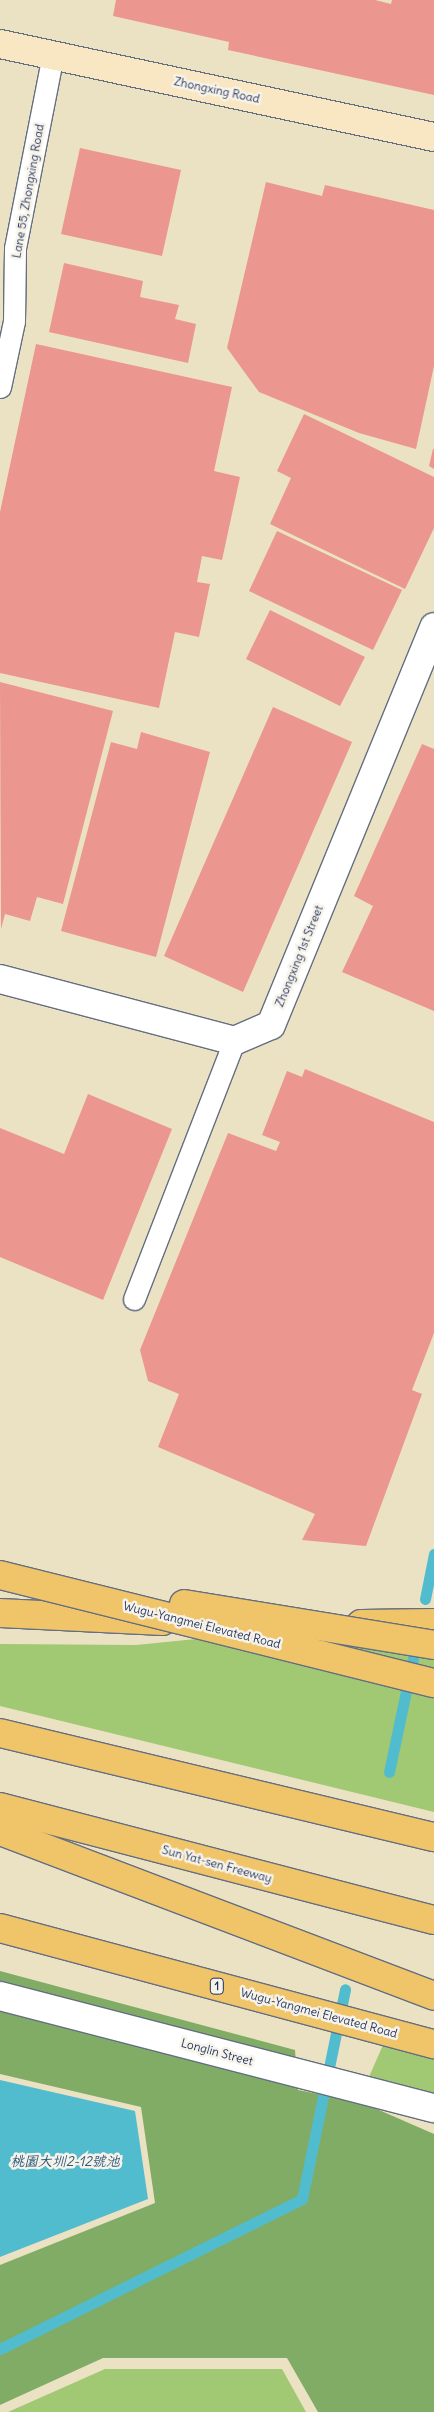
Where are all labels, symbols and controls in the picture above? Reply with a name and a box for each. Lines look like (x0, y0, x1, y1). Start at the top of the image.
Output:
street label: Zhongxing Road (173, 74, 261, 106)
street label: Lane 55, Zhongxing Road (9, 123, 47, 259)
street label: Zhongxing 1st Street (272, 903, 326, 1009)
street label: Wugu-Yangmei Elevated Road (122, 1598, 282, 1652)
street label: Sun Yat-sen Freeway (160, 1842, 274, 1886)
road number: 1 (210, 1978, 224, 1994)
street label: Wugu-Yangmei Elevated Road (239, 1985, 399, 2041)
street label: Longlin Street (179, 2035, 255, 2069)
water label: 桃園大圳2-12號池 (10, 2153, 120, 2169)

